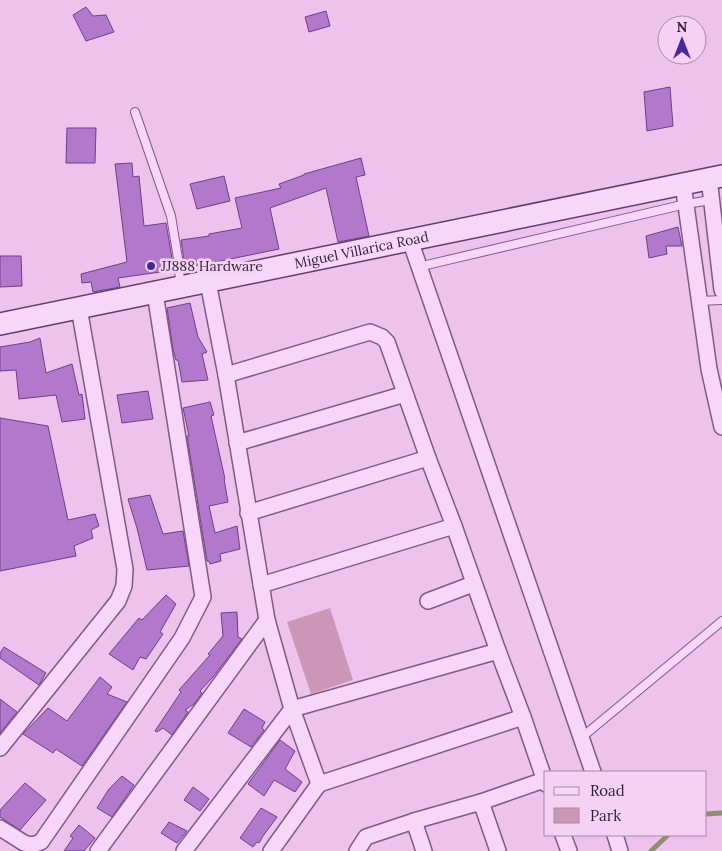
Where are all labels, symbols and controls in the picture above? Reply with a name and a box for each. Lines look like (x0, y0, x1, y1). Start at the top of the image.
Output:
north arrow (657, 15, 707, 65)
text: N (677, 18, 688, 36)
street label: Miguel Villarica Road (293, 227, 430, 272)
place label: JJ888 Hardware (160, 257, 263, 275)
marker: JJ888 Hardware (145, 260, 157, 272)
legend (544, 771, 707, 836)
text: Road (590, 781, 625, 800)
text: Park (590, 806, 621, 825)

